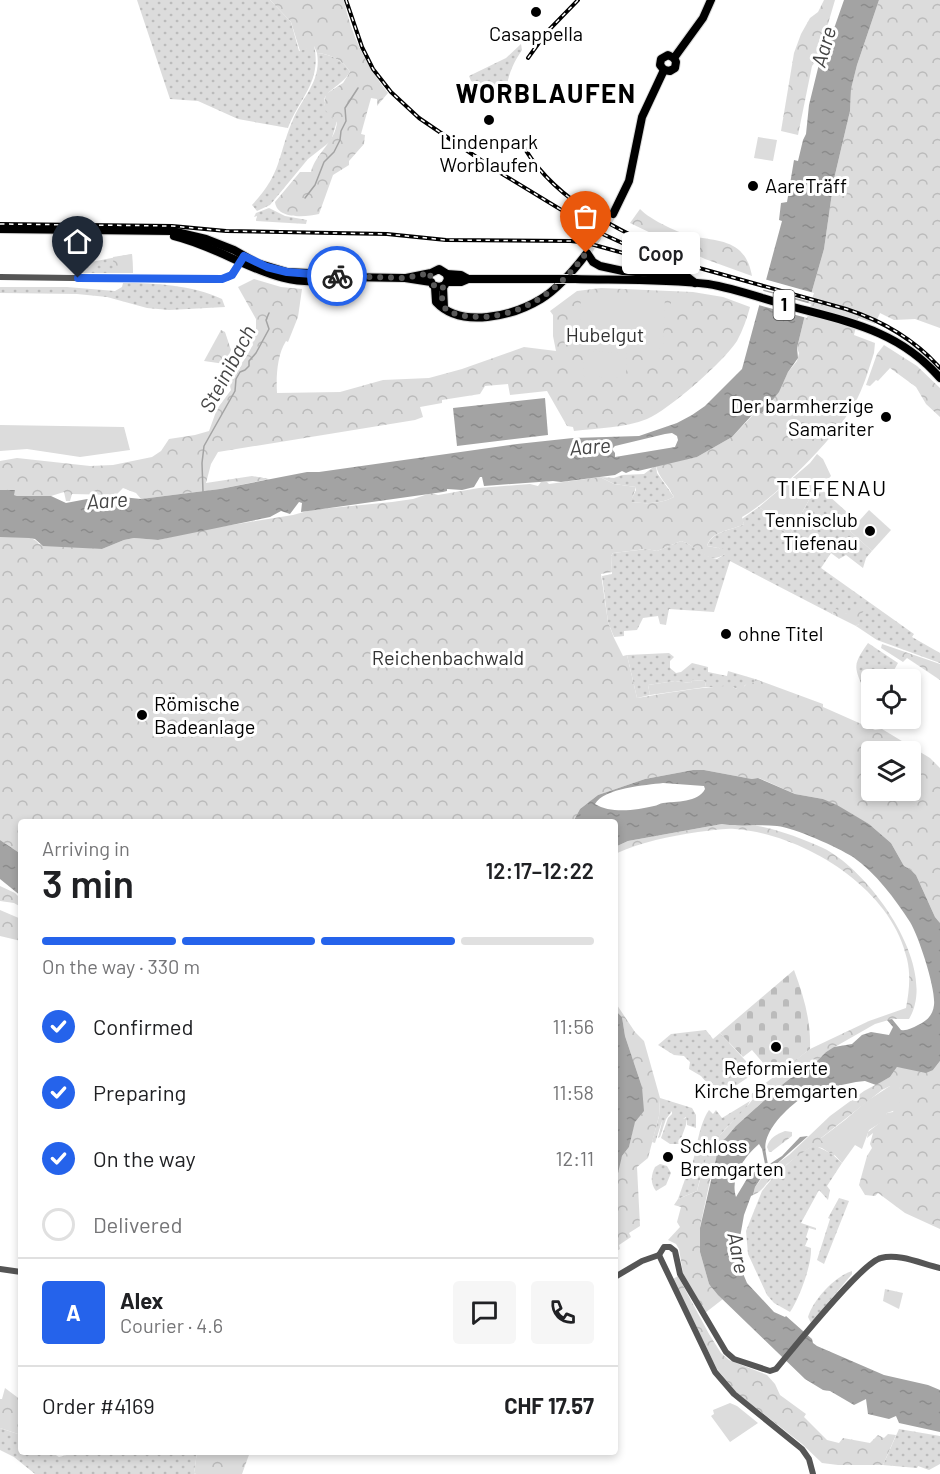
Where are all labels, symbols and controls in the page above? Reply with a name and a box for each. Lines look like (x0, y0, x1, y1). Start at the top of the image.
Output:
marker: Casappella (529, 5, 543, 19)
place label: Casappella (489, 21, 583, 45)
water label: Aare (805, 23, 840, 70)
district label: WORBLAUFEN (456, 77, 636, 108)
marker: Lindenpark Worblaufen (482, 113, 496, 127)
place label: Lindenpark Worblaufen (440, 129, 538, 176)
place label: AareTräff (765, 173, 847, 197)
marker: AareTräff (746, 179, 760, 193)
pin (560, 191, 611, 253)
icon: bag (569, 200, 602, 233)
pin (52, 216, 103, 278)
icon: home (61, 225, 94, 258)
callout: Coop (622, 232, 700, 274)
text: Coop (638, 241, 684, 265)
courier (307, 246, 367, 306)
icon: bike (321, 260, 354, 293)
road number: 1 (774, 290, 794, 320)
water label: Steinibach (193, 320, 260, 416)
park label: Hubelgut (566, 322, 644, 346)
place label: Der barmherzige Samariter (731, 393, 874, 440)
marker: Der barmherzige Samariter (879, 410, 893, 424)
water label: Aare (568, 432, 611, 459)
district label: TIEFENAU (776, 474, 888, 500)
water label: Aare (85, 486, 128, 513)
place label: Tennisclub Tiefenau (764, 507, 858, 554)
marker: Tennisclub Tiefenau (863, 524, 877, 538)
place label: ohne Titel (738, 621, 823, 645)
marker: ohne Titel (719, 627, 733, 641)
park label: Reichenbachwald (372, 645, 524, 669)
map controls (861, 669, 921, 801)
button: locate (861, 669, 921, 729)
place label: Römische Badeanlage (154, 691, 255, 738)
marker: Römische Badeanlage (135, 708, 149, 722)
button: layers (861, 741, 921, 801)
text: Arriving in (42, 836, 130, 860)
text: 12:17–12:22 (486, 857, 594, 883)
text: 3 min (42, 859, 134, 906)
text: On the way · 330 m (42, 954, 200, 978)
icon: check (42, 1010, 75, 1043)
text: Confirmed (93, 1013, 193, 1039)
text: 11:56 (553, 1014, 594, 1038)
marker: Reformierte Kirche Bremgarten (769, 1040, 783, 1054)
place label: Reformierte Kirche Bremgarten (694, 1055, 858, 1102)
icon: check (42, 1076, 75, 1109)
text: Preparing (93, 1079, 186, 1105)
text: 11:58 (552, 1080, 594, 1104)
place label: Schloss Bremgarten (680, 1133, 784, 1180)
icon: check (42, 1142, 75, 1175)
text: On the way (93, 1145, 196, 1171)
text: 12:11 (555, 1146, 594, 1170)
marker: Schloss Bremgarten (661, 1150, 675, 1164)
text: Delivered (93, 1211, 182, 1237)
water label: Aare (723, 1230, 756, 1275)
button: chat (453, 1281, 516, 1344)
button: phone (531, 1281, 594, 1344)
text: Alex (120, 1287, 163, 1313)
text: A (66, 1299, 81, 1325)
text: Courier · 4.6 (120, 1313, 223, 1337)
text: Order #4169 (42, 1392, 155, 1418)
text: CHF 17.57 (504, 1392, 594, 1418)

